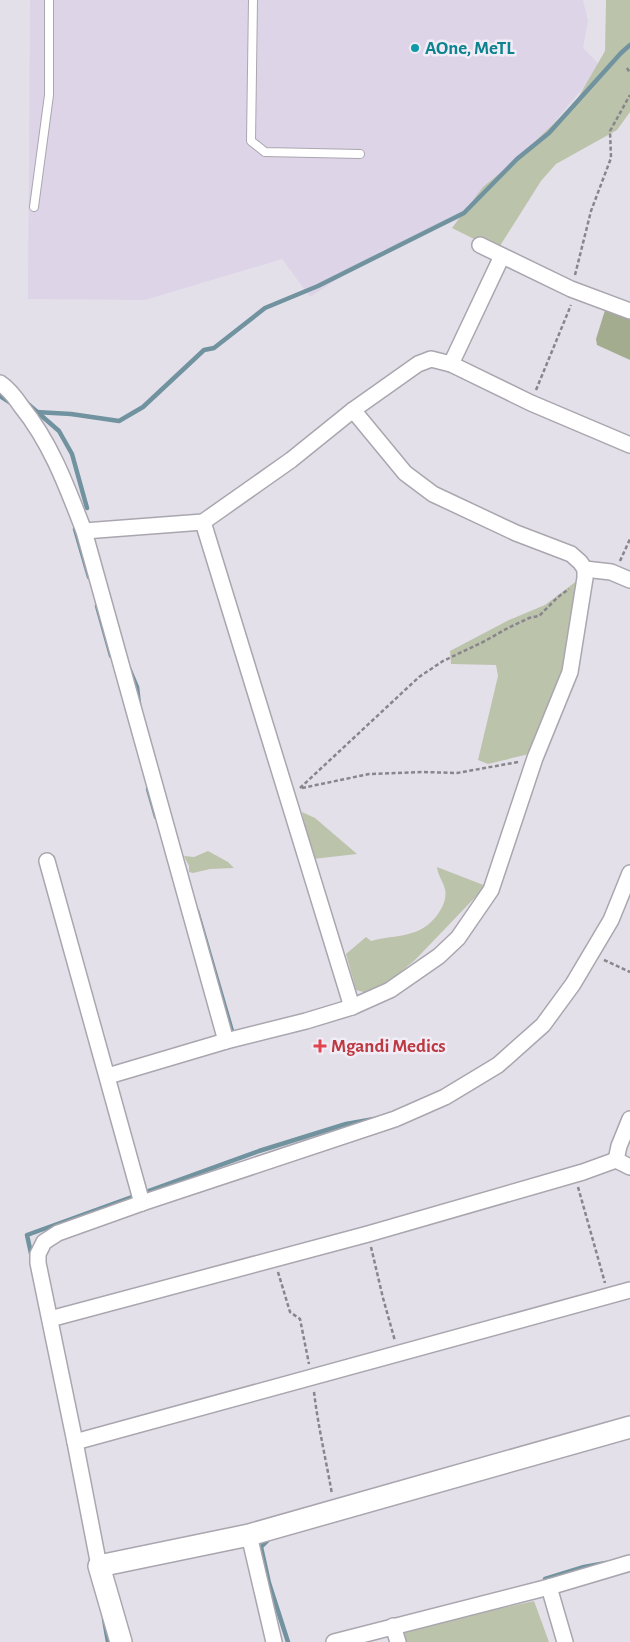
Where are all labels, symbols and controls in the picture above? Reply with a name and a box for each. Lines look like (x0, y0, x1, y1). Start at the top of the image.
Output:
place label: AOne, MeTL (425, 39, 515, 58)
marker: AOne, MeTL (409, 42, 421, 54)
place label: Mgandi Medics (331, 1037, 446, 1056)
marker: Mgandi Medics (313, 1039, 327, 1053)

